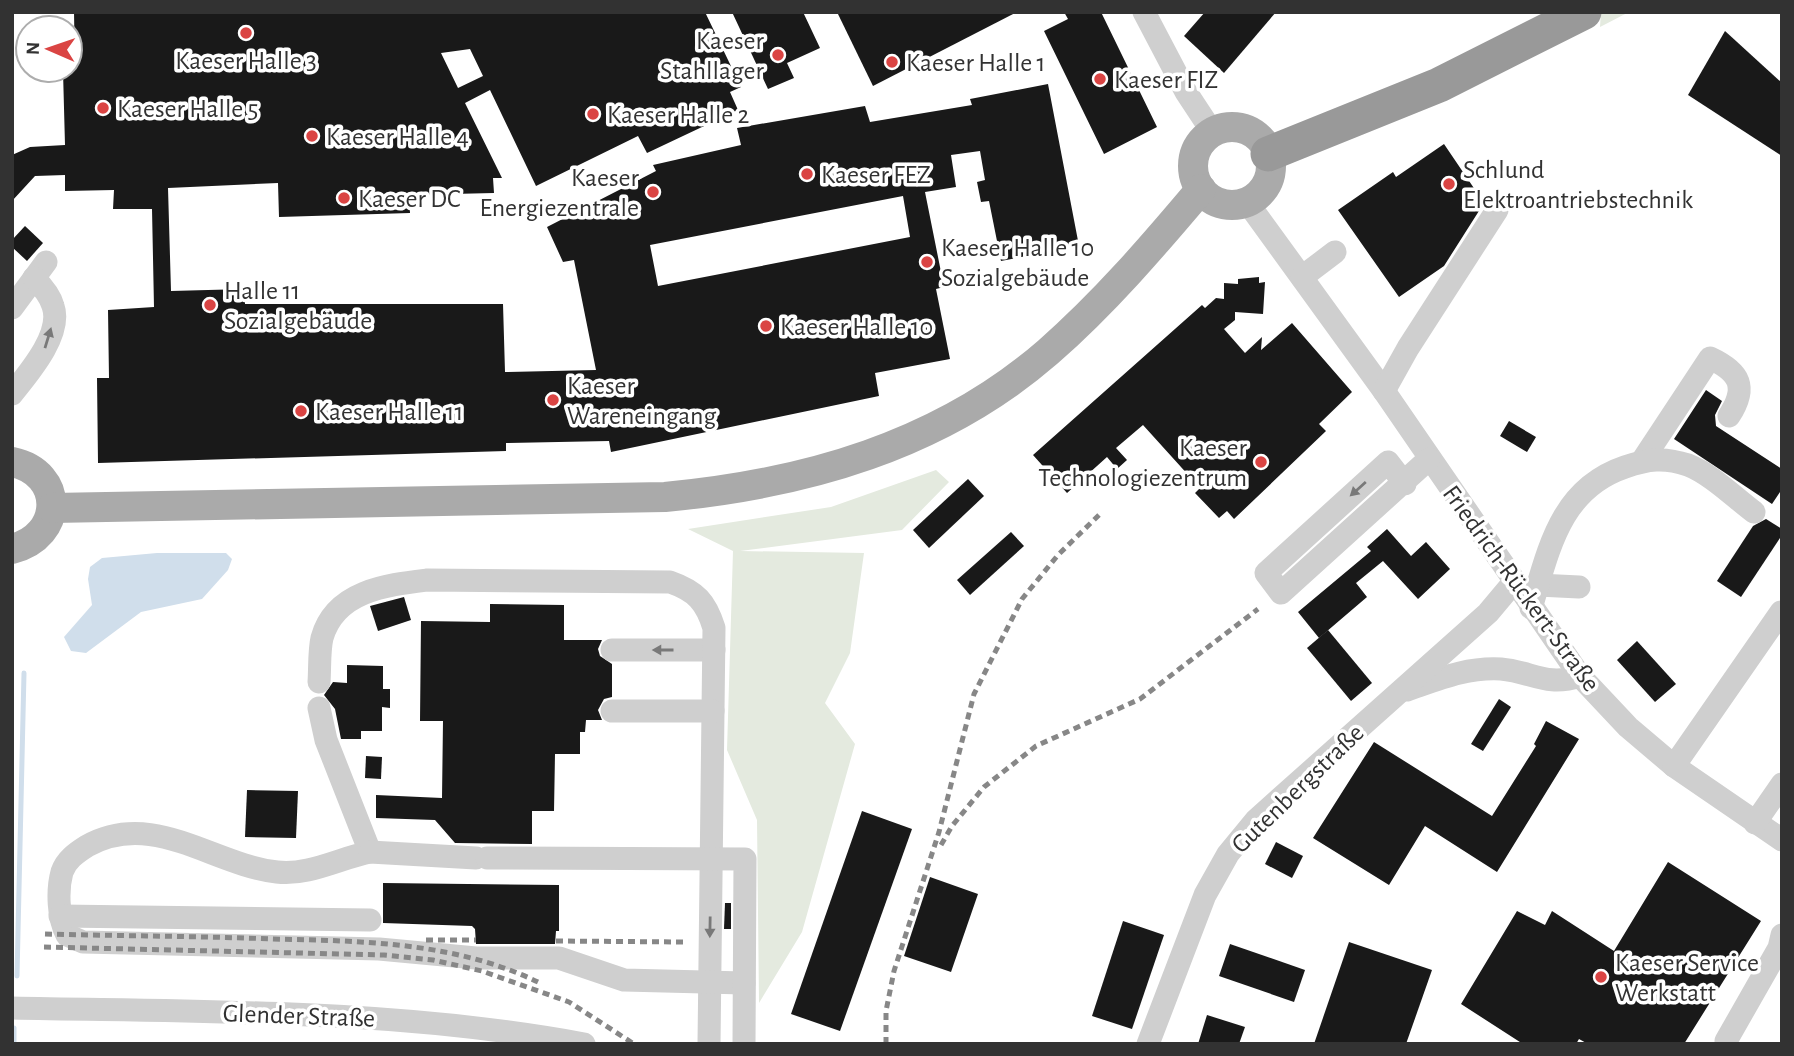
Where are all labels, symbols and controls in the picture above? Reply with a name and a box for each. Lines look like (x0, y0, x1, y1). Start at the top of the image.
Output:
north arrow (14, 14, 84, 84)
marker: Kaeser Halle 3 (238, 25, 254, 41)
place label: Kaeser Stahllager (660, 28, 765, 84)
text: N (24, 42, 43, 55)
marker: Kaeser Stahllager (770, 47, 786, 63)
place label: Kaeser Halle 3 (175, 48, 317, 74)
place label: Kaeser Halle 1 (906, 50, 1046, 76)
marker: Kaeser Halle 1 (884, 54, 900, 70)
place label: Kaeser FIZ (1114, 67, 1218, 93)
marker: Kaeser FIZ (1092, 71, 1108, 87)
place label: Kaeser Halle 5 (117, 96, 259, 122)
marker: Kaeser Halle 5 (95, 100, 111, 116)
place label: Kaeser Halle 2 (607, 102, 750, 128)
marker: Kaeser Halle 2 (585, 106, 601, 122)
place label: Kaeser Halle 4 (326, 124, 469, 150)
marker: Kaeser Halle 4 (304, 128, 320, 144)
place label: Schlund Elektroantriebstechnik (1463, 157, 1693, 213)
place label: Kaeser FEZ (821, 162, 931, 188)
place label: Kaeser Energiezentrale (479, 165, 640, 221)
marker: Kaeser FEZ (799, 166, 815, 182)
marker: Schlund Elektroantriebstechnik (1441, 176, 1457, 192)
marker: Kaeser Energiezentrale (645, 184, 661, 200)
place label: Kaeser DC (358, 186, 461, 212)
marker: Kaeser DC (336, 190, 352, 206)
place label: Kaeser Halle 10 Sozialgebäude (941, 235, 1094, 291)
marker: Kaeser Halle 10 Sozialgebäude (919, 254, 935, 270)
place label: Halle 11 Sozialgebäude (224, 278, 372, 334)
marker: Halle 11 Sozialgebäude (202, 297, 218, 313)
place label: Kaeser Halle 10 (780, 314, 933, 340)
marker: Kaeser Halle 10 (758, 318, 774, 334)
one-way arrow (44, 327, 54, 348)
place label: Kaeser Wareneingang (567, 373, 717, 429)
marker: Kaeser Wareneingang (545, 392, 561, 408)
place label: Kaeser Halle 11 (315, 399, 464, 425)
marker: Kaeser Halle 11 (293, 403, 309, 419)
place label: Kaeser Technologiezentrum (1038, 435, 1248, 491)
marker: Kaeser Technologiezentrum (1253, 454, 1269, 470)
one-way arrow (1349, 481, 1367, 497)
street label: Friedrich-Rückert-Straße (1438, 481, 1605, 697)
one-way arrow (652, 644, 674, 656)
street label: Gutenbergstraße (1227, 719, 1369, 858)
one-way arrow (704, 916, 716, 938)
place label: Kaeser Service Werkstatt (1615, 950, 1759, 1006)
marker: Kaeser Service Werkstatt (1593, 969, 1609, 985)
street label: Glender Straße (222, 1000, 376, 1032)

